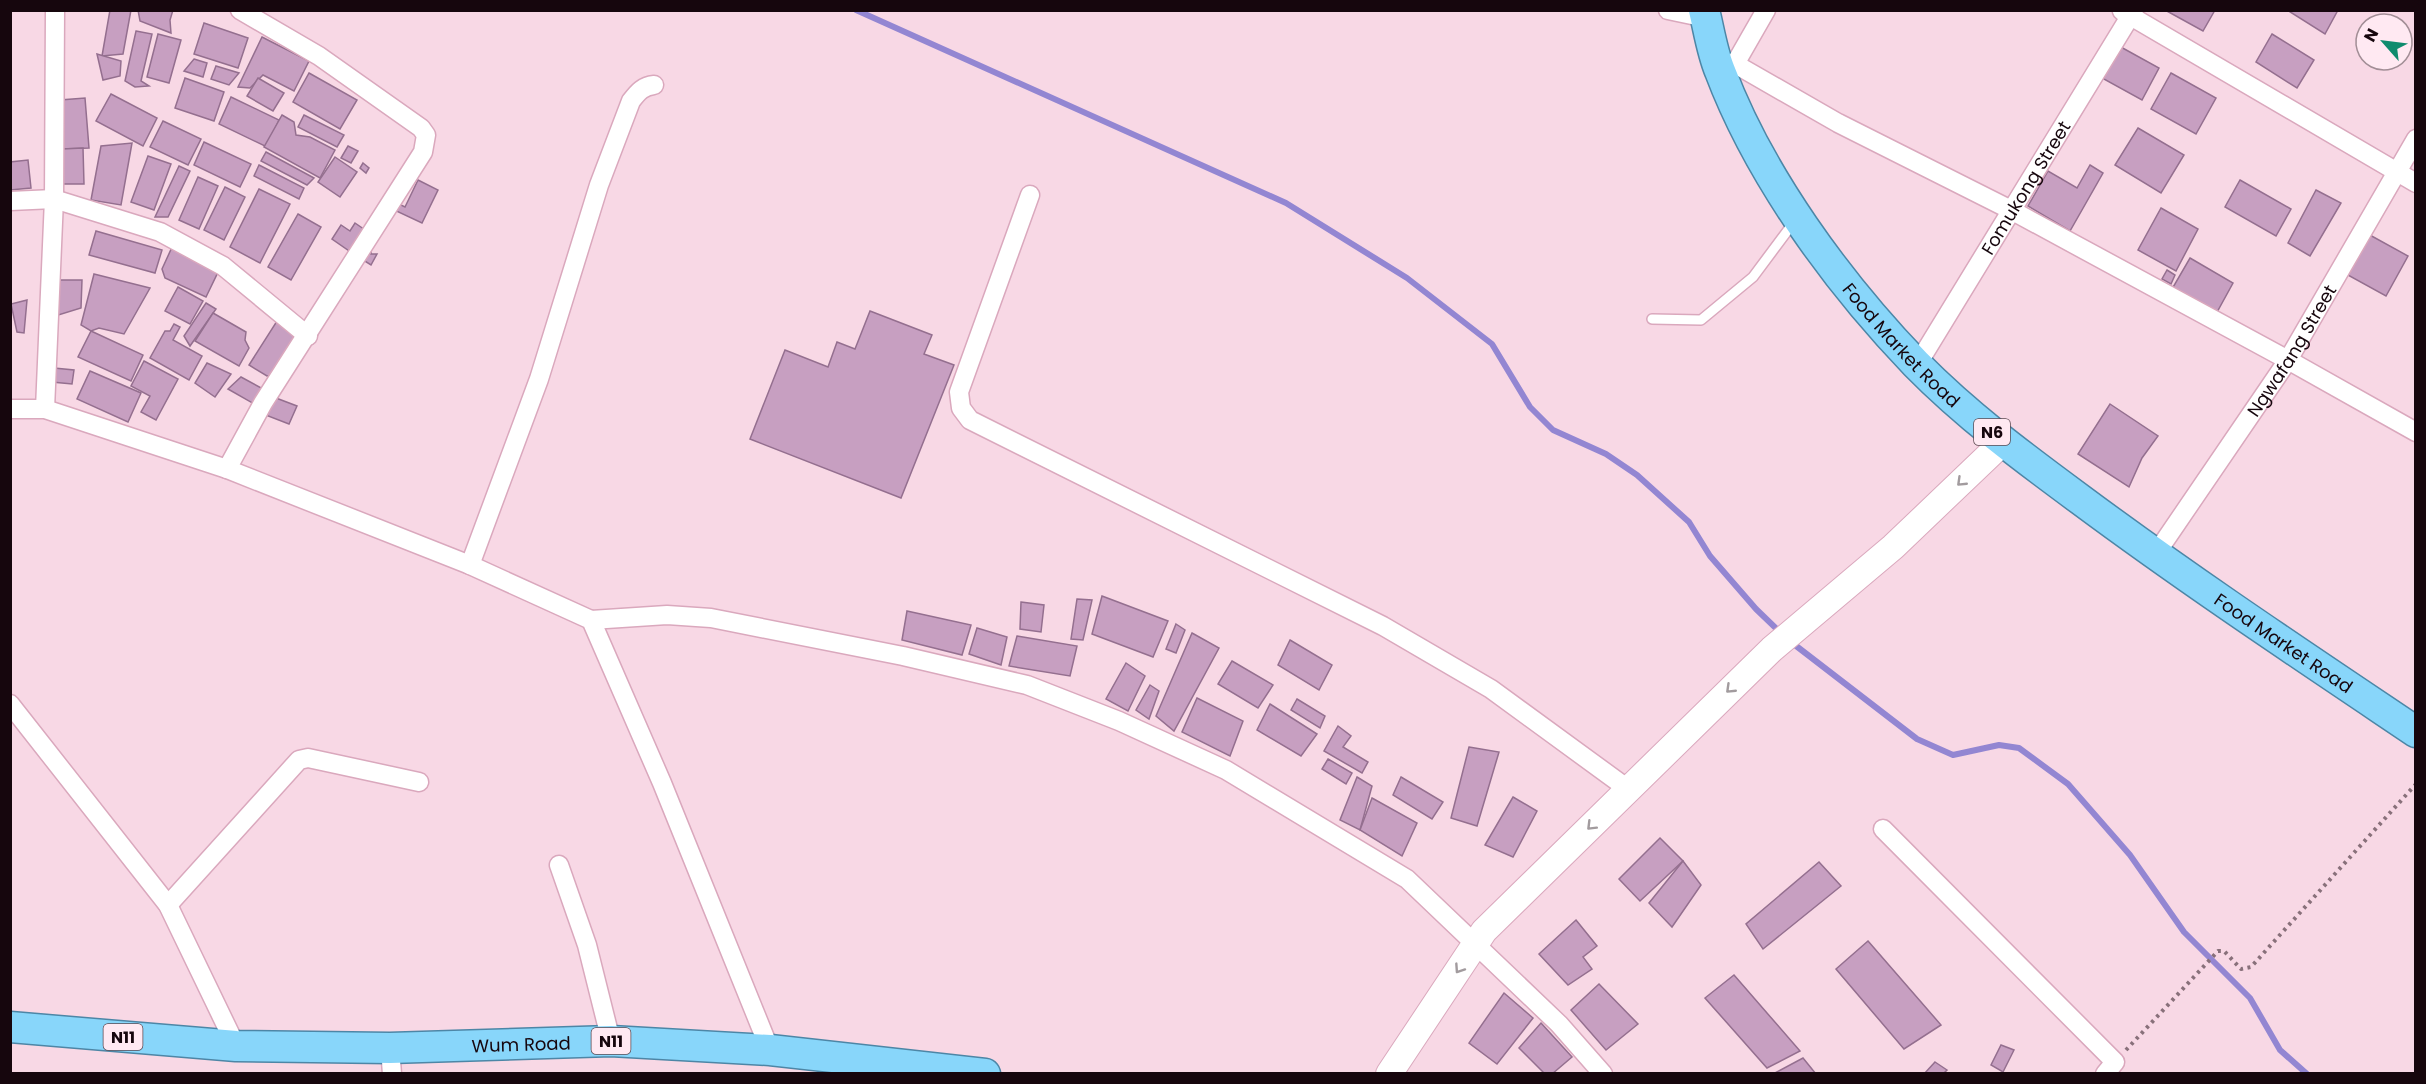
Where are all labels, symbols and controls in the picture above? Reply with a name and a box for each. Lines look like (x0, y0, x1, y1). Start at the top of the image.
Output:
north arrow (2354, 12, 2414, 72)
text: N (2358, 24, 2384, 46)
street label: Fomukong Street (1975, 116, 2076, 259)
street label: Food Market Road (1837, 277, 1966, 413)
street label: Ngwafang Street (2241, 280, 2342, 421)
road number: N6 (1974, 419, 2010, 445)
one-way arrow (1957, 475, 1967, 486)
street label: Food Market Road (2210, 587, 2358, 699)
one-way arrow (1726, 682, 1737, 693)
one-way arrow (1587, 819, 1597, 830)
one-way arrow (1455, 962, 1466, 973)
road number: N11 (104, 1024, 142, 1050)
road number: N11 (592, 1028, 630, 1054)
street label: Wum Road (471, 1030, 571, 1058)

